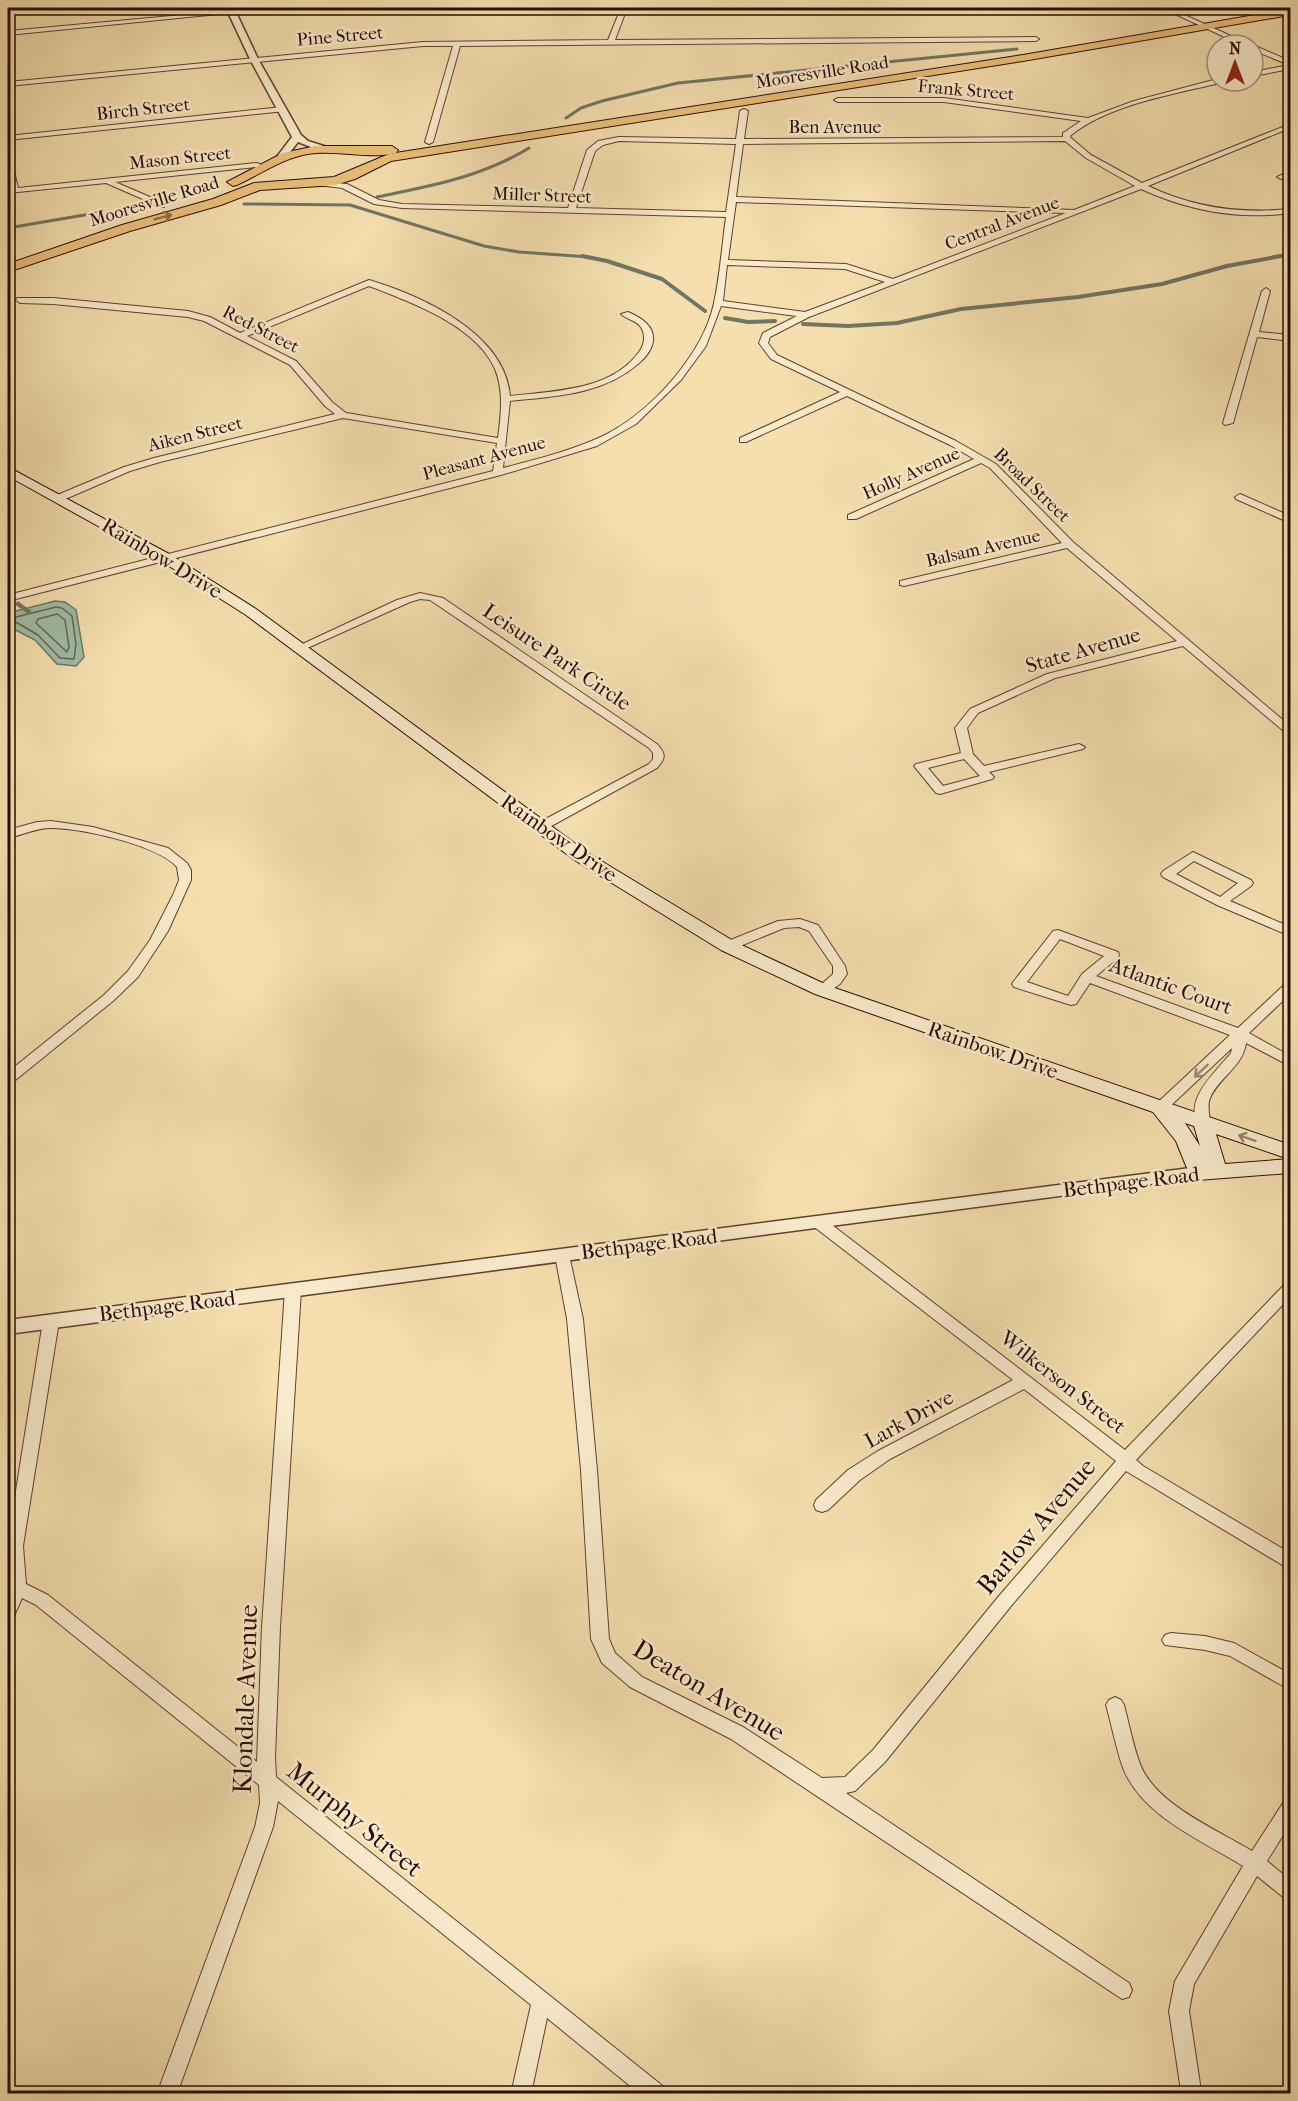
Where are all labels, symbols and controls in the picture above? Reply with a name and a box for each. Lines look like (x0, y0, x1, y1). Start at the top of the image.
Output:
street label: Pine Street (296, 22, 385, 51)
north arrow (1205, 33, 1265, 93)
text: N (1229, 39, 1242, 58)
street label: Mooresville Road (754, 52, 890, 93)
street label: Frank Street (917, 76, 1016, 105)
street label: Birch Street (95, 94, 191, 125)
street label: Ben Avenue (788, 117, 882, 138)
street label: Mason Street (128, 143, 233, 174)
street label: Mooresville Road (87, 172, 222, 231)
street label: Miller Street (492, 183, 593, 208)
street label: Central Avenue (942, 192, 1062, 255)
one-way arrow (153, 211, 172, 223)
street label: Red Street (219, 301, 303, 358)
street label: Aiken Street (145, 412, 245, 457)
street label: Pleasant Avenue (420, 432, 548, 485)
street label: Holly Avenue (859, 443, 963, 504)
street label: Broad Street (989, 444, 1075, 527)
street label: Rainbow Drive (97, 513, 227, 603)
street label: Balsam Avenue (924, 525, 1043, 572)
street label: Leisure Park Circle (478, 599, 636, 715)
street label: State Avenue (1023, 622, 1143, 678)
street label: Rainbow Drive (496, 789, 622, 887)
street label: Atlantic Court (1105, 952, 1236, 1019)
street label: Rainbow Drive (925, 1016, 1061, 1084)
one-way arrow (1193, 1064, 1208, 1078)
one-way arrow (1238, 1131, 1257, 1142)
street label: Bethpage Road (1061, 1162, 1201, 1202)
street label: Bethpage Road (579, 1224, 719, 1264)
street label: Bethpage Road (97, 1286, 237, 1326)
street label: Wilkerson Street (995, 1325, 1131, 1439)
street label: Lark Drive (860, 1385, 958, 1453)
street label: Barlow Avenue (970, 1452, 1102, 1601)
street label: Klondale Avenue (227, 1604, 264, 1794)
street label: Deaton Avenue (627, 1633, 790, 1748)
street label: Murphy Street (281, 1755, 429, 1884)

